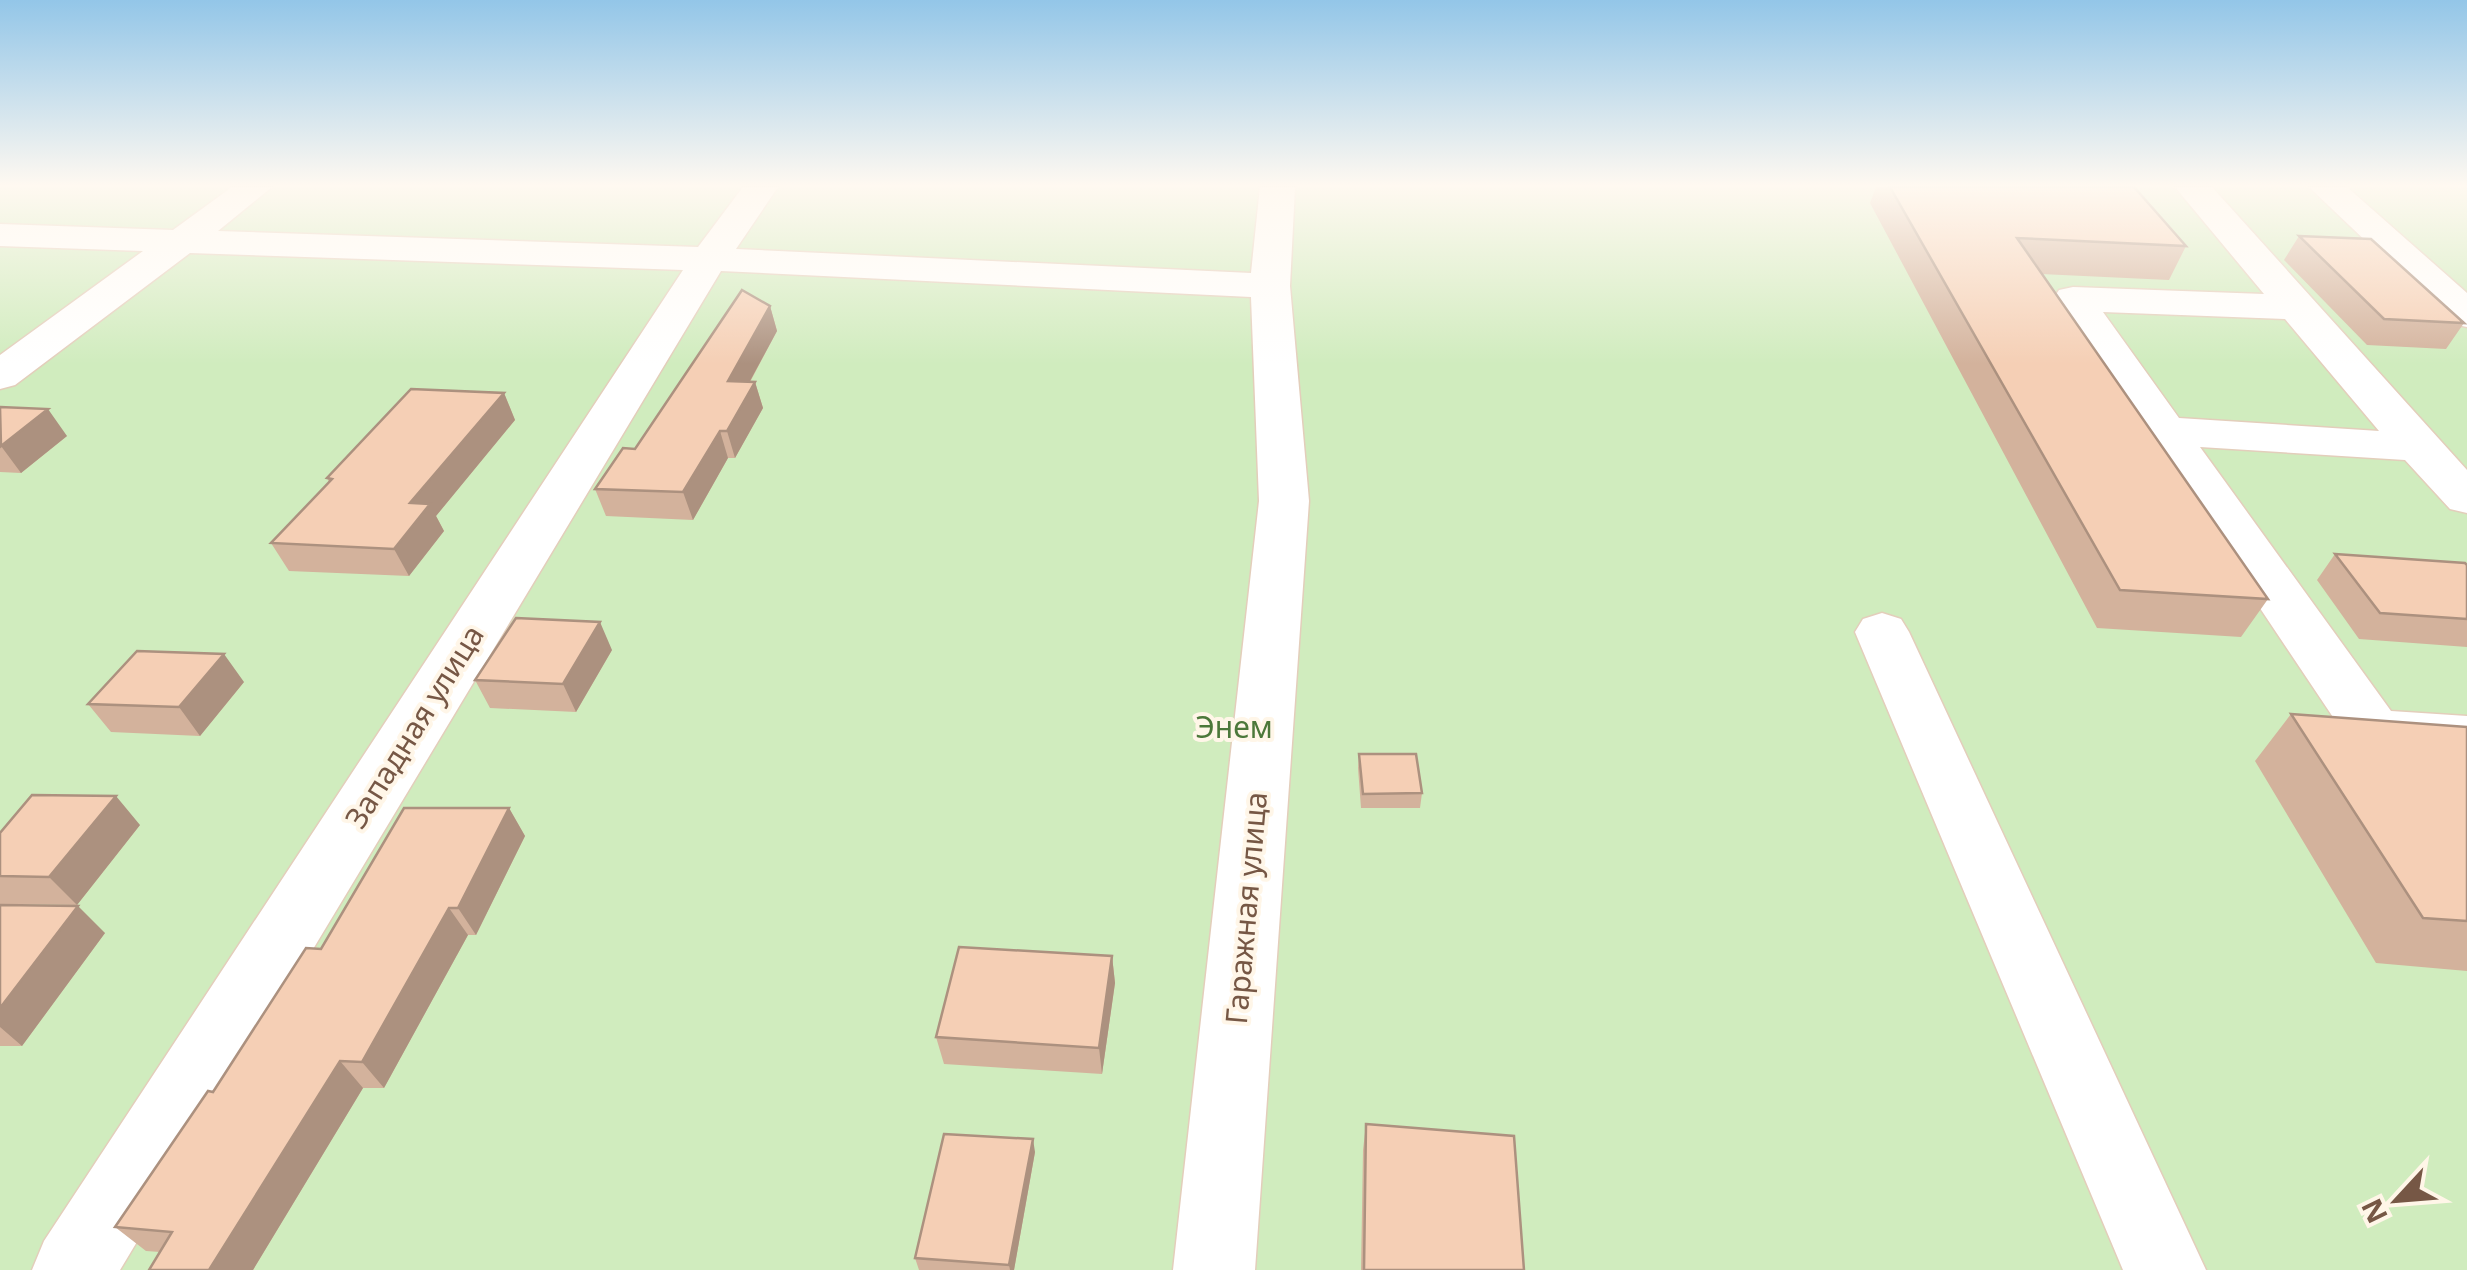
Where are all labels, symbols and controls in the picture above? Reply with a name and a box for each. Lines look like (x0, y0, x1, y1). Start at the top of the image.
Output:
street label: Западная улица (335, 617, 493, 836)
park label: Энем (1195, 706, 1273, 747)
street label: Гаражная улица (1215, 790, 1276, 1026)
north arrow (2347, 1150, 2447, 1250)
text: N (2352, 1193, 2396, 1230)

